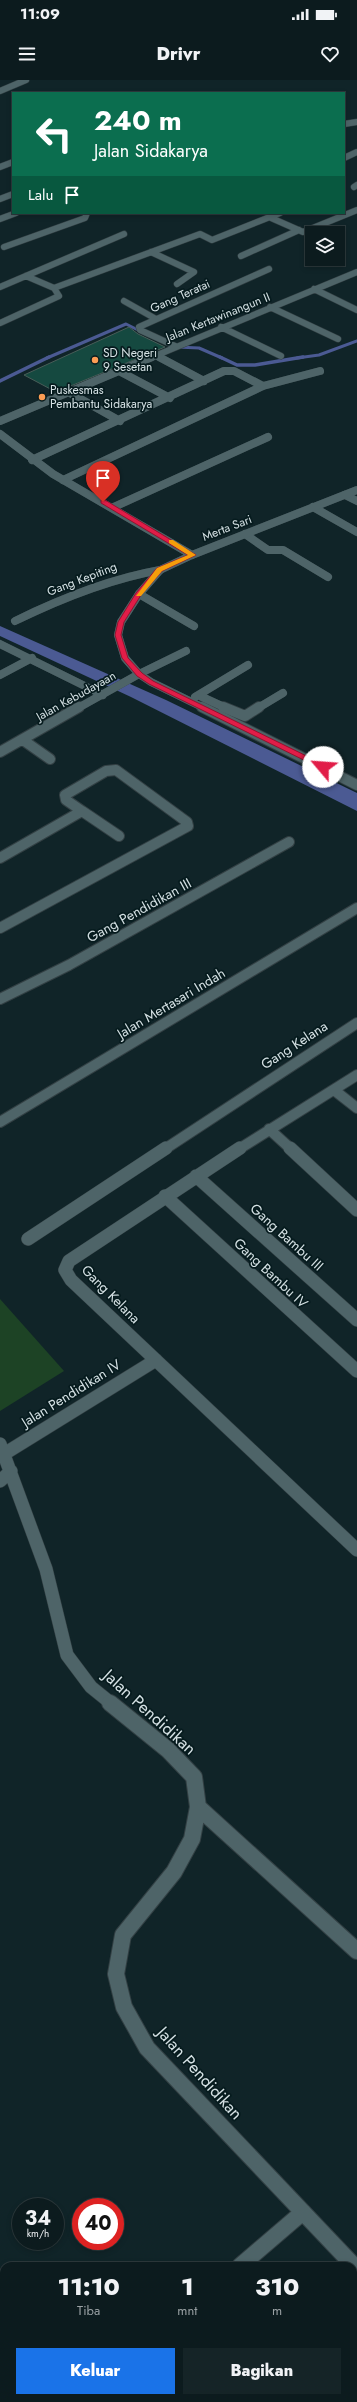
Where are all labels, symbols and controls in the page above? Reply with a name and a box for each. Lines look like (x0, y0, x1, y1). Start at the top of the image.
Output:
text: 11:09 (20, 3, 60, 25)
text: Drivr (156, 41, 201, 67)
icon: menu (16, 43, 38, 65)
icon: heart (319, 43, 341, 65)
text: 240 m (94, 100, 182, 141)
icon: left (28, 108, 80, 160)
text: Jalan Sidakarya (94, 138, 208, 164)
text: Lalu (28, 184, 53, 206)
icon: arrive (61, 184, 83, 206)
map controls (305, 226, 345, 266)
button: layers (305, 226, 345, 266)
street label: Gang Teratai (147, 275, 213, 317)
street label: Jalan Kertawinangun II (161, 288, 273, 347)
place label: SD Negeri 9 Sesetan (103, 344, 157, 376)
marker: SD Negeri 9 Sesetan (90, 355, 100, 365)
place label: Puskesmas Pembantu Sidakarya (50, 381, 153, 413)
marker: Puskesmas Pembantu Sidakarya (37, 392, 47, 402)
pin (86, 461, 120, 502)
icon: arrive (92, 467, 114, 489)
street label: Merta Sari (200, 510, 254, 546)
street label: Gang Kepiting (44, 557, 120, 601)
street label: Jalan Kebudayaan (31, 667, 119, 726)
position arrow (302, 746, 344, 788)
street label: Gang Pendidikan III (83, 873, 195, 947)
street label: Jalan Mertasari Indah (111, 963, 229, 1044)
street label: Gang Kelana (257, 1016, 331, 1074)
street label: Gang Bambu III (246, 1199, 328, 1275)
street label: Gang Bambu IV (230, 1233, 313, 1313)
street label: Gang Kelana (77, 1260, 145, 1328)
street label: Jalan Pendidikan IV (16, 1354, 125, 1433)
street label: Jalan Pendidikan (97, 1662, 202, 1760)
street label: Jalan Pendidikan (150, 2020, 248, 2125)
speed limit sign: 40 (72, 2198, 124, 2250)
text: 34 (25, 2204, 51, 2233)
text: km/h (27, 2226, 49, 2241)
text: 11:10 (58, 2269, 120, 2304)
text: 1 (181, 2269, 194, 2304)
text: 310 (255, 2269, 299, 2304)
text: Tiba (77, 2301, 100, 2320)
text: mnt (177, 2301, 197, 2320)
text: m (272, 2301, 282, 2320)
button: Keluar (16, 2348, 175, 2394)
button: Bagikan (183, 2348, 341, 2394)

